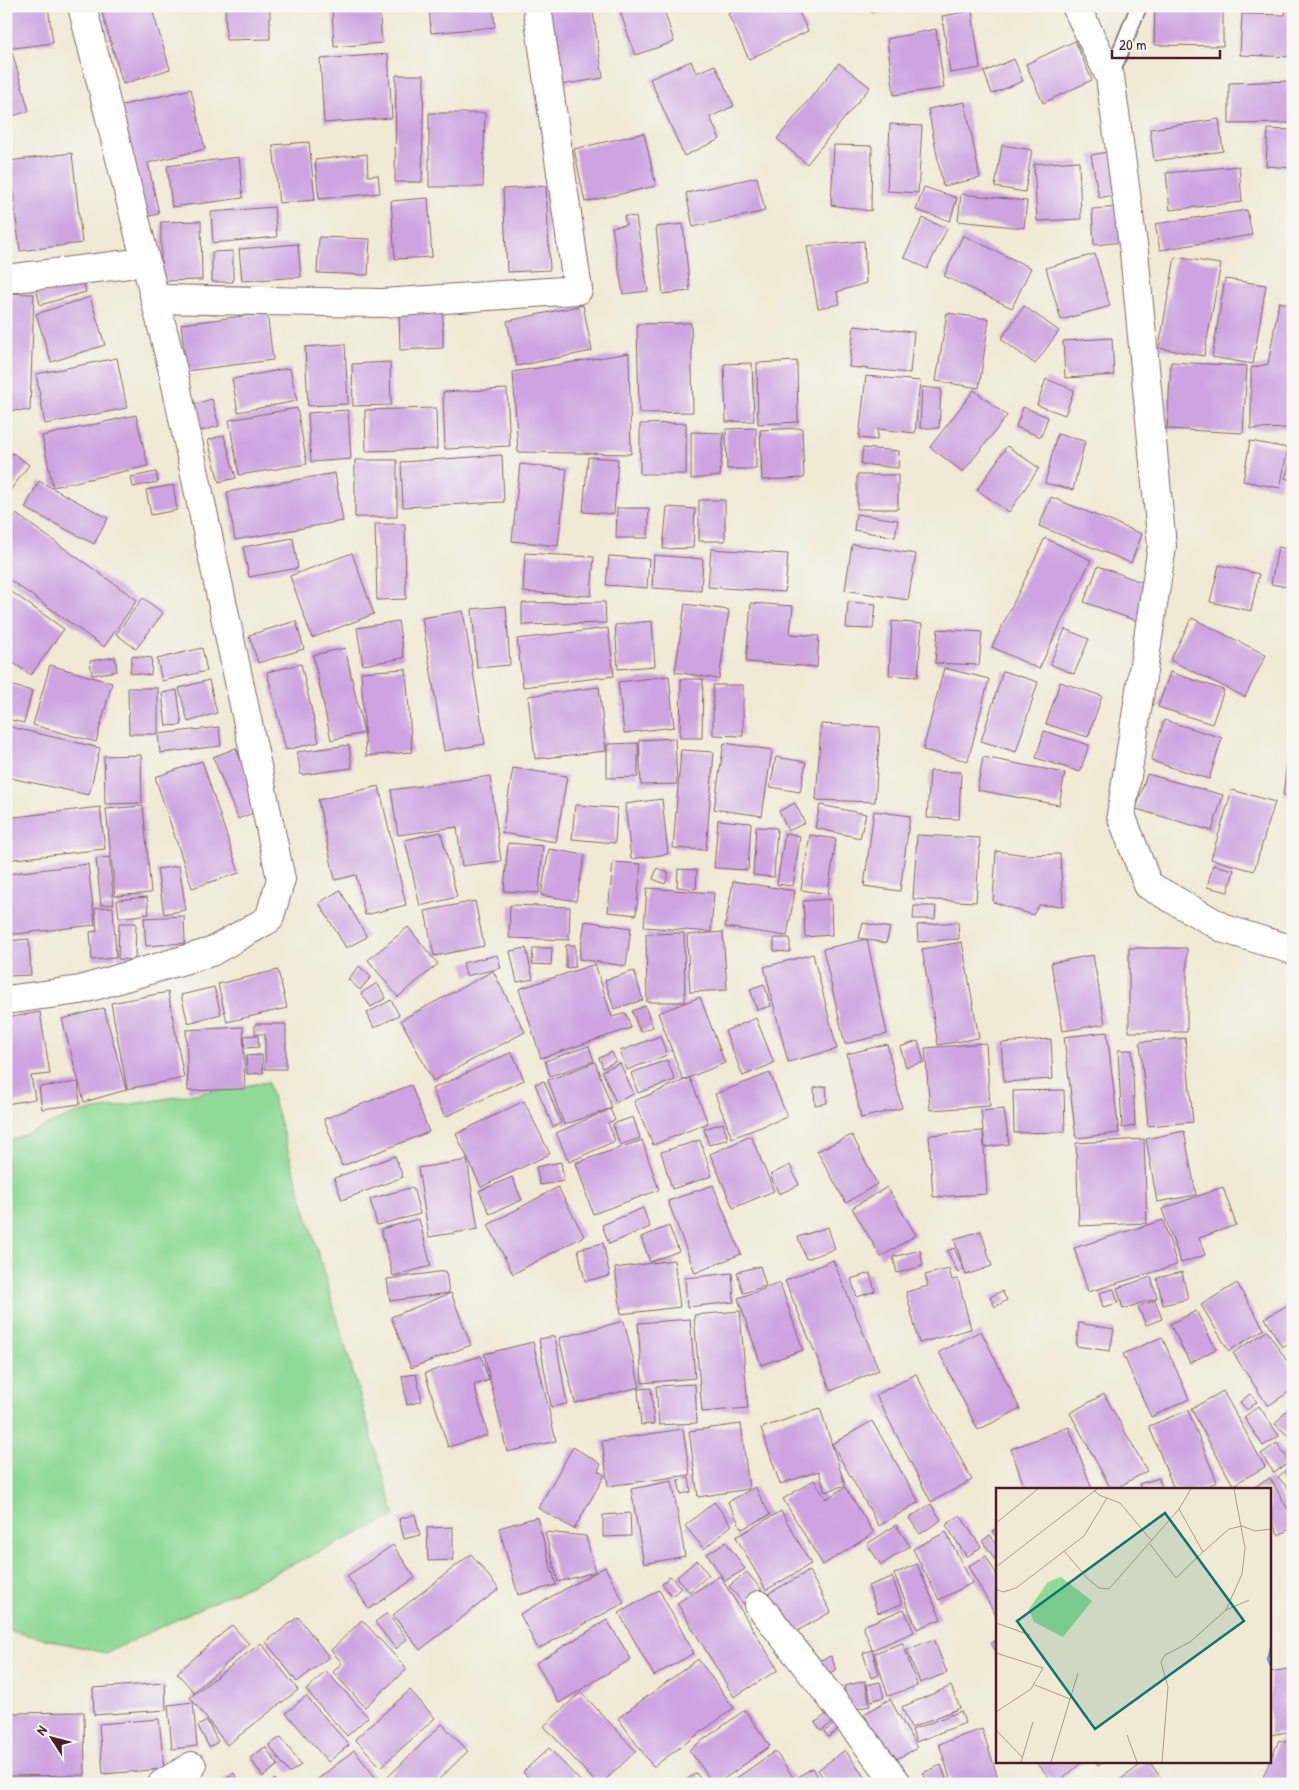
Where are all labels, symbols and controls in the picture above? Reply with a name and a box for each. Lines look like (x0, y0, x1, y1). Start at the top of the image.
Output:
scale bar (1112, 28, 1219, 60)
text: 20 m (1119, 34, 1146, 55)
inset map (996, 1488, 1272, 1762)
north arrow (28, 1712, 78, 1762)
text: N (31, 1721, 51, 1739)

